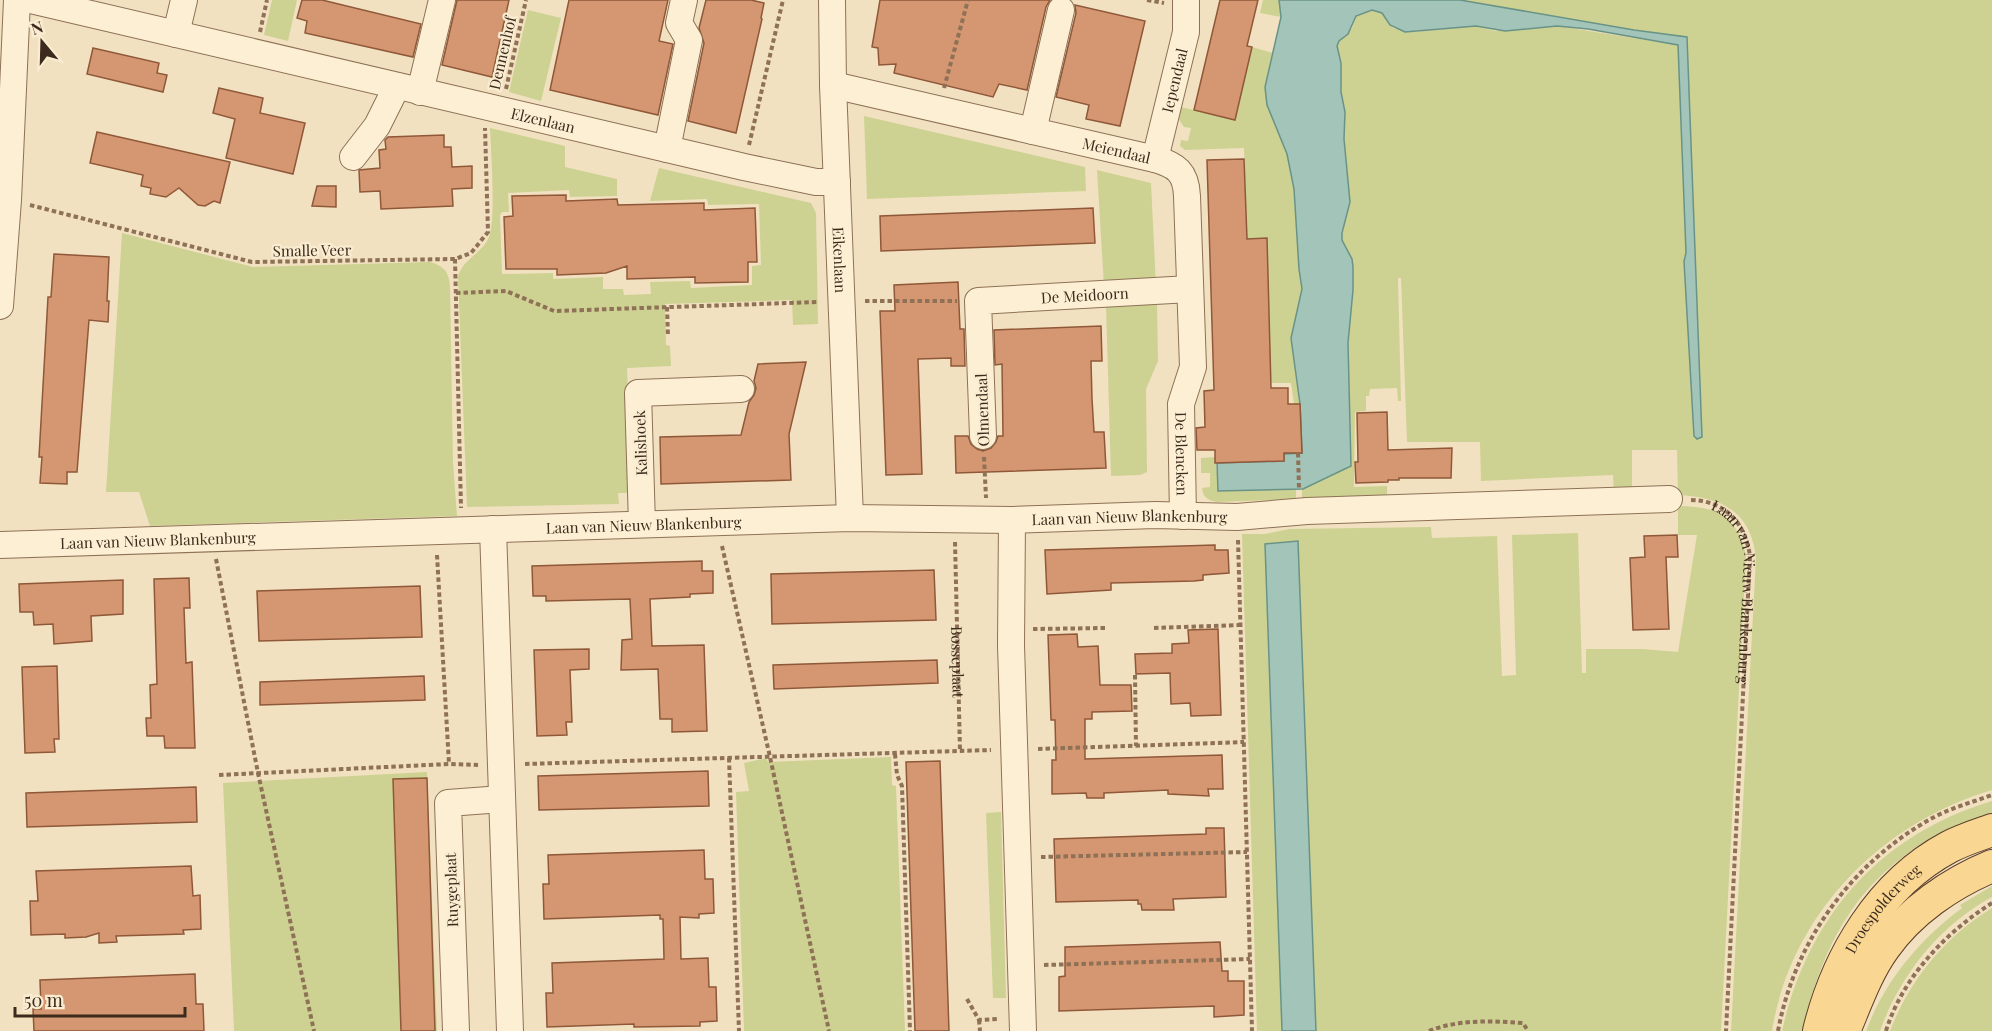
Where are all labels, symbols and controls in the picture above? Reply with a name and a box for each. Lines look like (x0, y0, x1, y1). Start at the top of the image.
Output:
north arrow (12, 12, 72, 72)
street label: Dennenhof (484, 13, 520, 92)
text: N (28, 15, 46, 39)
street label: Iependaal (1157, 46, 1192, 115)
street label: Elzenlaan (509, 103, 577, 137)
street label: Meiendaal (1081, 133, 1153, 168)
street label: Eikenlaan (829, 226, 851, 293)
street label: Smalle Veer (273, 239, 352, 261)
street label: De Meidoorn (1040, 282, 1129, 307)
street label: Olmendaal (971, 373, 993, 447)
street label: Kalishoek (629, 409, 651, 476)
street label: De Blencken (1171, 412, 1193, 496)
street label: Laan van Nieuw Blankenburg (1709, 495, 1760, 685)
street label: Laan van Nieuw Blankenburg (1031, 505, 1228, 529)
street label: Laan van Nieuw Blankenburg (546, 511, 742, 538)
street label: Laan van Nieuw Blankenburg (60, 527, 256, 553)
street label: Bosseplaat (947, 626, 969, 699)
street label: Ruygeplaat (440, 852, 462, 928)
street label: Droespolderweg (1840, 859, 1925, 957)
scale bar (15, 980, 184, 1018)
text: 50 m (24, 988, 63, 1012)

